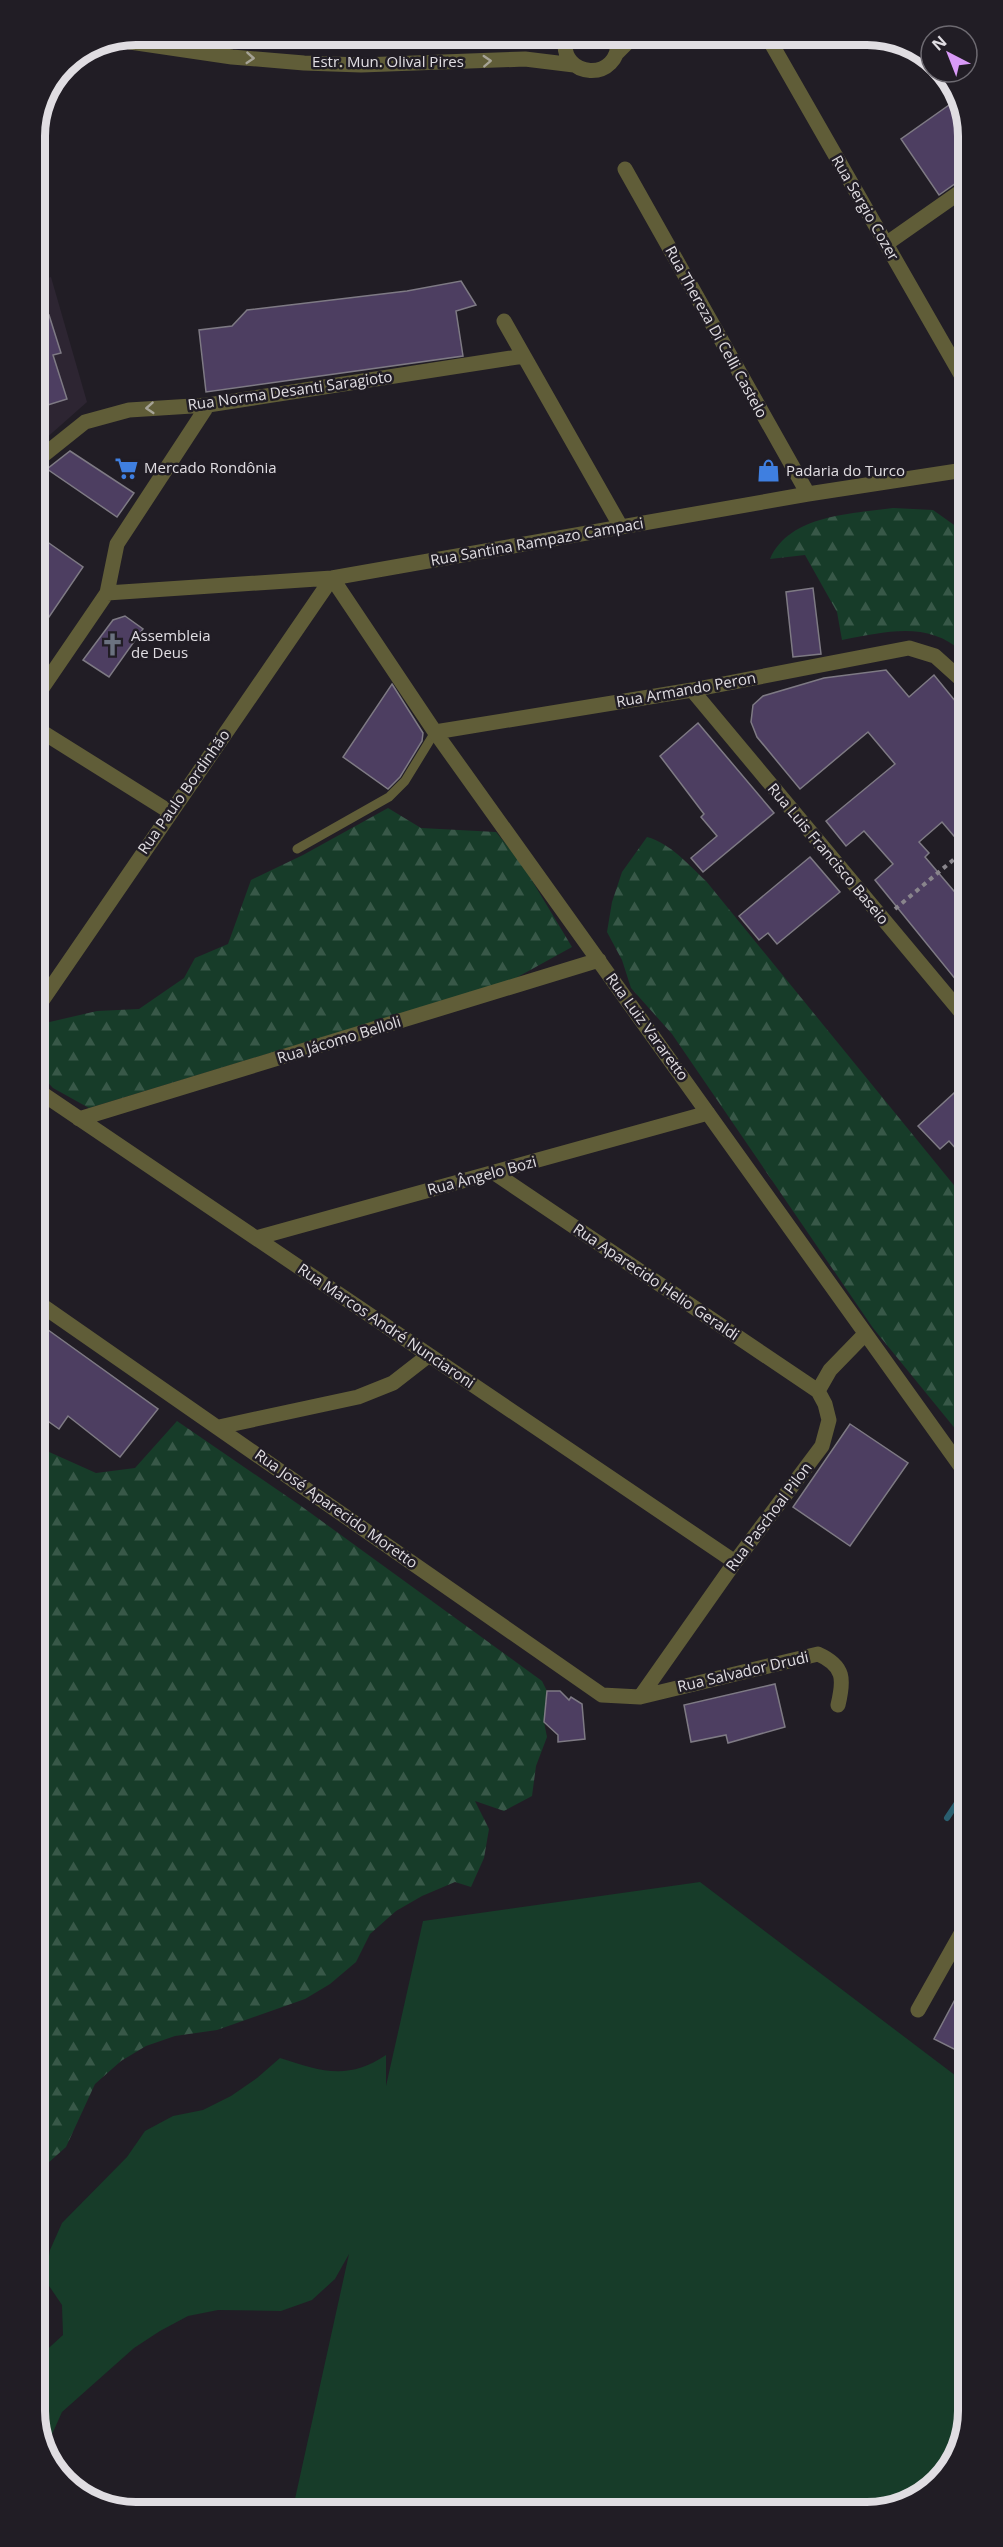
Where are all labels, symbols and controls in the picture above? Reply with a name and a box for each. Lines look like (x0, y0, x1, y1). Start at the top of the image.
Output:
north arrow (919, 24, 979, 84)
text: N (927, 30, 951, 55)
street label: Estr. Mun. Olival Pires (312, 51, 464, 71)
one-way arrow (246, 52, 255, 65)
one-way arrow (482, 54, 491, 67)
street label: Rua Sergio Cozer (828, 151, 904, 264)
street label: Rua Thereza Di Celli Castelo (661, 242, 773, 421)
street label: Rua Norma Desanti Saragioto (186, 366, 394, 414)
one-way arrow (145, 402, 154, 415)
supermarket icon: Mercado Rondônia (113, 455, 139, 481)
place label: Mercado Rondônia (144, 457, 277, 477)
shop icon: Padaria do Turco (755, 458, 781, 484)
place label: Padaria do Turco (786, 460, 905, 480)
street label: Rua Santina Rampazo Campaci (429, 512, 645, 570)
place label: Assembleia de Deus (131, 625, 211, 662)
church icon: Assembleia de Deus (100, 632, 126, 658)
street label: Rua Armando Peron (614, 667, 757, 711)
street label: Rua Paulo Bordinhão (133, 725, 234, 858)
street label: Rua Luis Francisco Baseio (764, 779, 894, 928)
street label: Rua Luiz Vararetto (602, 969, 694, 1084)
street label: Rua Jácomo Belloli (274, 1011, 403, 1067)
street label: Rua Ângelo Bozi (425, 1151, 539, 1199)
street label: Rua Aparecido Helio Geraldi (570, 1218, 743, 1344)
street label: Rua Marcos André Nunciaroni (294, 1258, 479, 1392)
street label: Rua José Aparecido Moretto (251, 1444, 422, 1572)
street label: Rua Paschoal Pilon (721, 1458, 816, 1575)
street label: Rua Salvador Drudi (675, 1646, 810, 1696)

